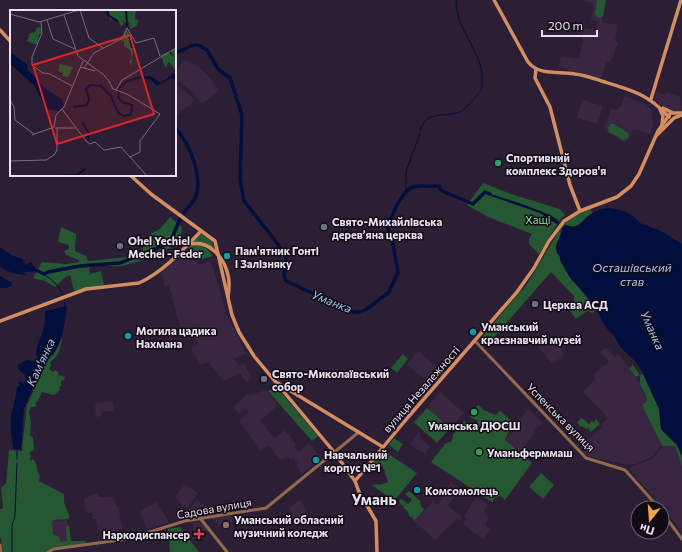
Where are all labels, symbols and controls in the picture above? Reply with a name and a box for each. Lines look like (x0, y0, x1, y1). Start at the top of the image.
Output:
inset map (10, 10, 176, 176)
scale bar (542, 12, 597, 38)
text: 200 m (548, 18, 583, 32)
place label: Спортивний комплекс Здоров'я (506, 151, 606, 177)
marker: Спортивний комплекс Здоров'я (493, 158, 503, 168)
park label: Хащі (525, 213, 551, 226)
place label: Свято-Михайлівська деревʼяна церква (332, 215, 443, 241)
marker: Свято-Михайлівська деревʼяна церква (319, 222, 329, 232)
place label: Ohel Yechiel Mechel - Feder (128, 234, 203, 260)
marker: Ohel Yechiel Mechel - Feder (115, 241, 125, 251)
place label: Пам'ятник Гонті і Залізняку (235, 244, 319, 270)
marker: Пам'ятник Гонті і Залізняку (222, 251, 232, 261)
water label: Осташівський став (592, 260, 672, 288)
water label: Уманка (310, 287, 354, 315)
place label: Церква АСД (543, 298, 608, 311)
marker: Церква АСД (530, 299, 540, 309)
water label: Уманка (638, 308, 668, 352)
place label: Уманський краєзнавчий музей (481, 320, 581, 346)
place label: Могила цадика Нахмана (136, 324, 217, 350)
marker: Уманський краєзнавчий музей (468, 327, 478, 337)
marker: Могила цадика Нахмана (123, 331, 133, 341)
water label: Кам'янка (23, 336, 57, 388)
street label: вулиця Незалежності (380, 343, 462, 435)
place label: Свято-Миколаївський собор (272, 367, 389, 393)
marker: Свято-Миколаївський собор (259, 374, 269, 384)
street label: Успенська вулиця (524, 380, 598, 454)
marker: Уманська ДЮСШ (469, 407, 479, 417)
place label: Уманська ДЮСШ (428, 419, 520, 432)
place label: Уманьферммаш (487, 446, 573, 459)
marker: Уманьферммаш (474, 447, 484, 457)
place label: Навчальний корпус №1 (324, 448, 387, 474)
marker: Навчальний корпус №1 (311, 455, 321, 465)
place label: Комсомолець (425, 484, 498, 497)
marker: Комсомолець (412, 485, 422, 495)
district label: Умань (351, 490, 397, 508)
street label: Садова вулиця (176, 495, 252, 521)
north arrow (630, 500, 670, 540)
place label: Уманський обласний музичний коледж (234, 513, 344, 539)
marker: Уманський обласний музичний коледж (221, 520, 231, 530)
text: Пн (638, 522, 656, 538)
place label: Наркодиспансер (102, 528, 191, 541)
marker: Наркодиспансер (193, 528, 205, 540)

